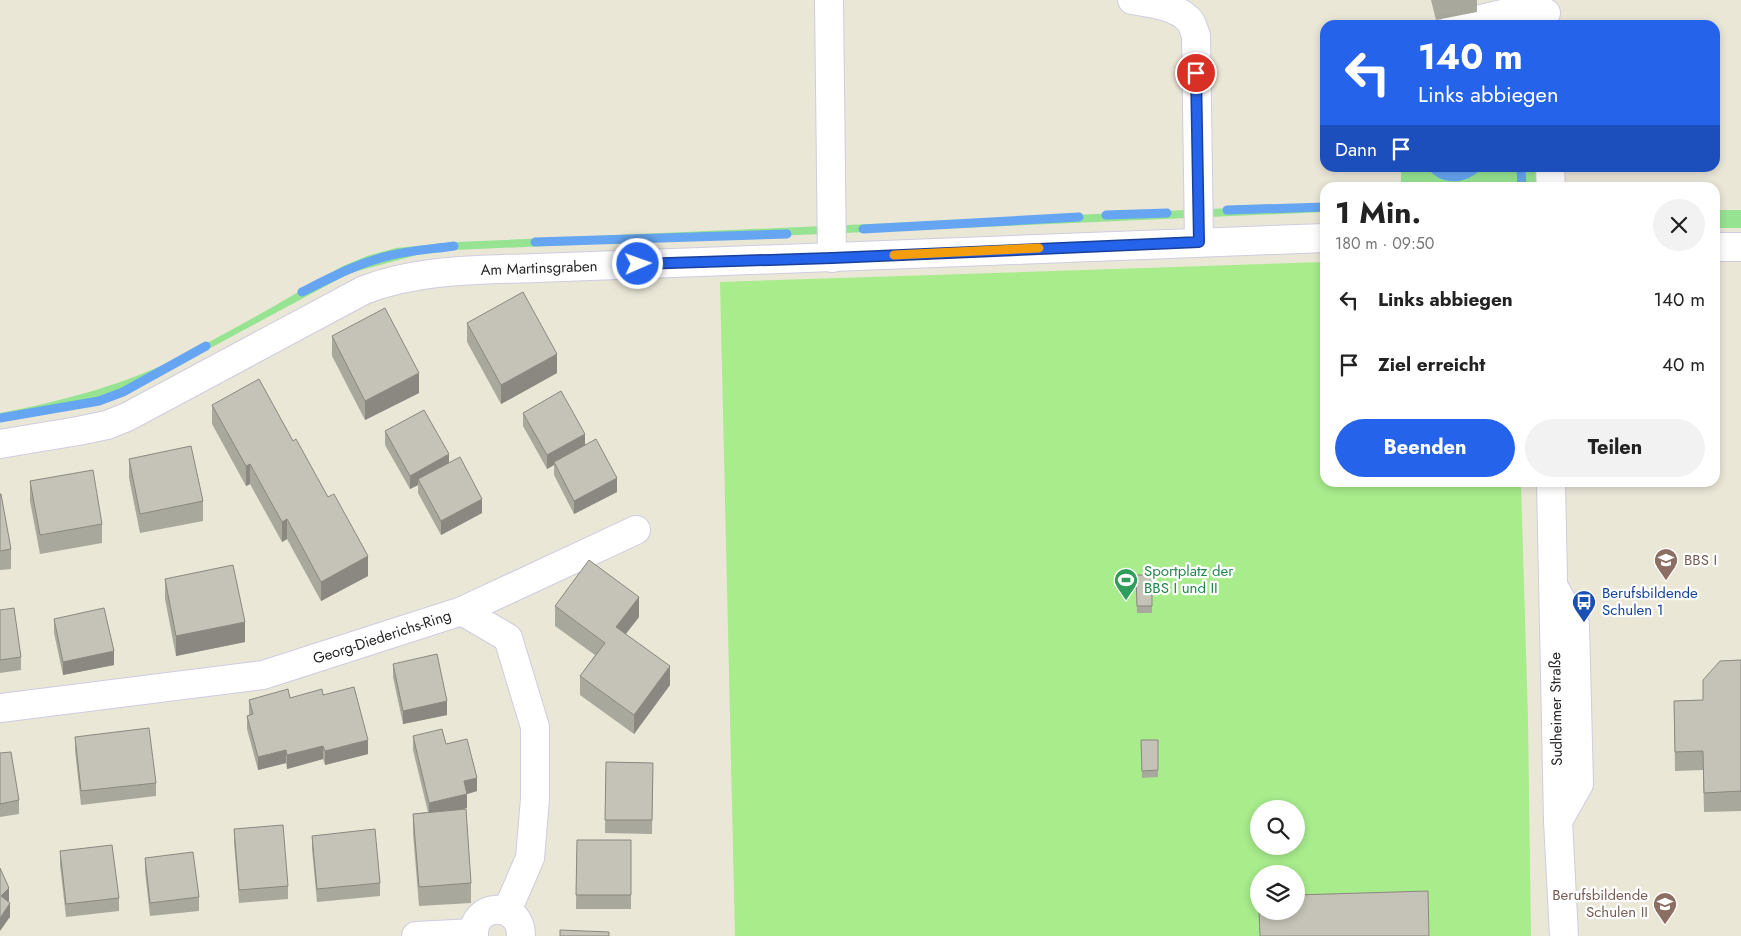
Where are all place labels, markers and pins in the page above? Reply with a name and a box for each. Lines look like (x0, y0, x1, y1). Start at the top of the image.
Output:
pin (1175, 52, 1217, 94)
school or university icon: BBS I (1653, 547, 1679, 581)
place label: BBS I (1684, 549, 1717, 571)
place label: Sportplatz der BBS I und II (1144, 560, 1234, 599)
sports icon: Sportplatz der BBS I und II (1113, 567, 1139, 601)
place label: Berufsbildende Schulen 1 (1602, 582, 1698, 621)
bus stop icon: Berufsbildende Schulen 1 (1571, 589, 1597, 623)
place label: Berufsbildende Schulen II (1552, 884, 1648, 923)
school or university icon: Berufsbildende Schulen II (1652, 891, 1678, 925)

